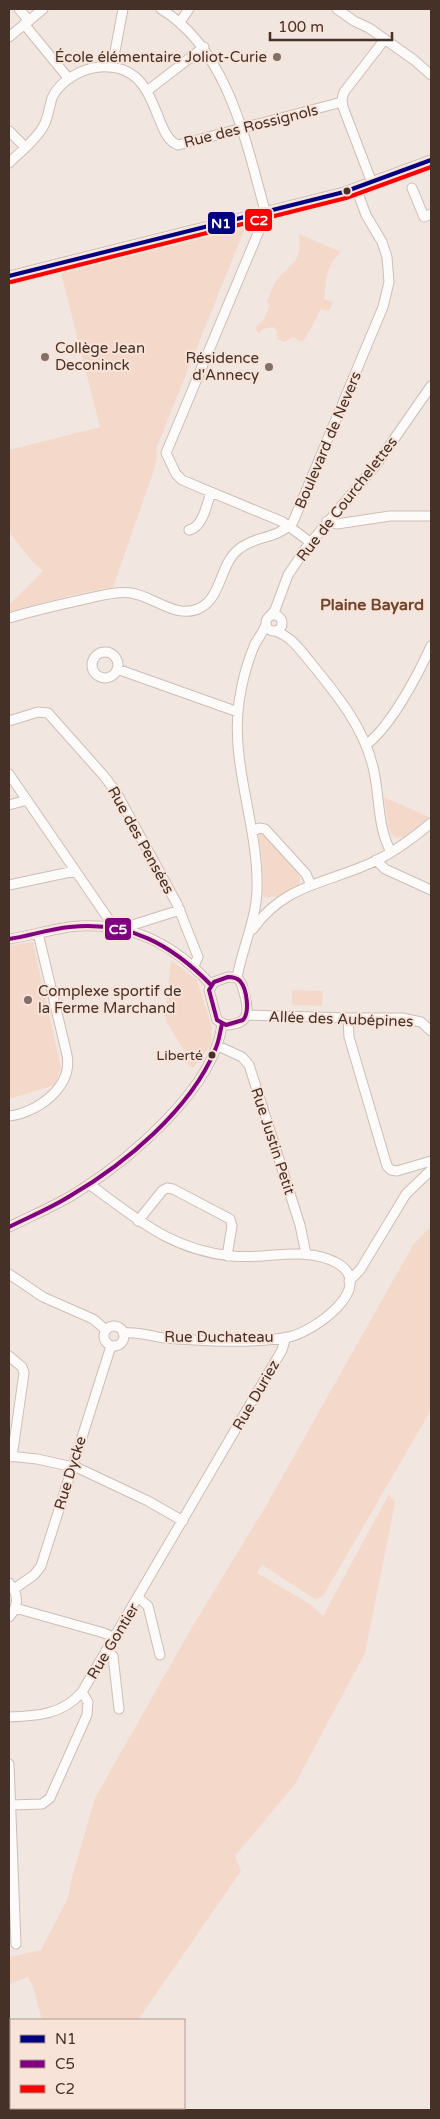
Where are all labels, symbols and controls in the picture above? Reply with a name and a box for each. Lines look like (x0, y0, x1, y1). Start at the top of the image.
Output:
scale bar (270, 10, 392, 42)
text: 100 m (278, 18, 324, 36)
place label: École élémentaire Joliot-Curie (55, 48, 267, 66)
marker: École élémentaire Joliot-Curie (271, 51, 283, 63)
street label: Rue des Rossignols (182, 101, 320, 151)
unlabelled marker (342, 186, 352, 196)
line badge: C2 (244, 208, 273, 232)
line badge: N1 (207, 211, 236, 235)
text: C2 (250, 212, 268, 229)
text: N1 (211, 215, 231, 232)
place label: Collège Jean Deconinck (55, 339, 145, 374)
place label: Résidence d'Annecy (185, 349, 259, 384)
marker: Collège Jean Deconinck (39, 351, 51, 363)
marker: Résidence d'Annecy (263, 361, 275, 373)
street label: Boulevard de Nevers (291, 369, 365, 511)
street label: Rue de Courchelettes (293, 433, 401, 565)
district label: Plaine Bayard (320, 595, 424, 615)
street label: Rue des Pensées (104, 783, 178, 897)
line badge: C5 (104, 917, 132, 941)
text: C5 (109, 921, 127, 938)
place label: Complexe sportif de la Ferme Marchand (38, 982, 182, 1017)
marker: Complexe sportif de la Ferme Marchand (22, 994, 34, 1006)
street label: Allée des Aubépines (268, 1007, 414, 1031)
place label: Liberté (156, 1047, 203, 1064)
marker: Liberté (207, 1050, 217, 1060)
street label: Rue Justin Petit (247, 1085, 299, 1197)
street label: Rue Duchateau (164, 1328, 274, 1346)
street label: Rue Duriez (229, 1357, 283, 1433)
street label: Rue Dycke (50, 1434, 90, 1512)
street label: Rue Gontier (83, 1600, 143, 1682)
legend (10, 2019, 185, 2109)
text: N1 (55, 2030, 76, 2048)
text: C5 (55, 2055, 75, 2073)
text: C2 (55, 2080, 75, 2098)

